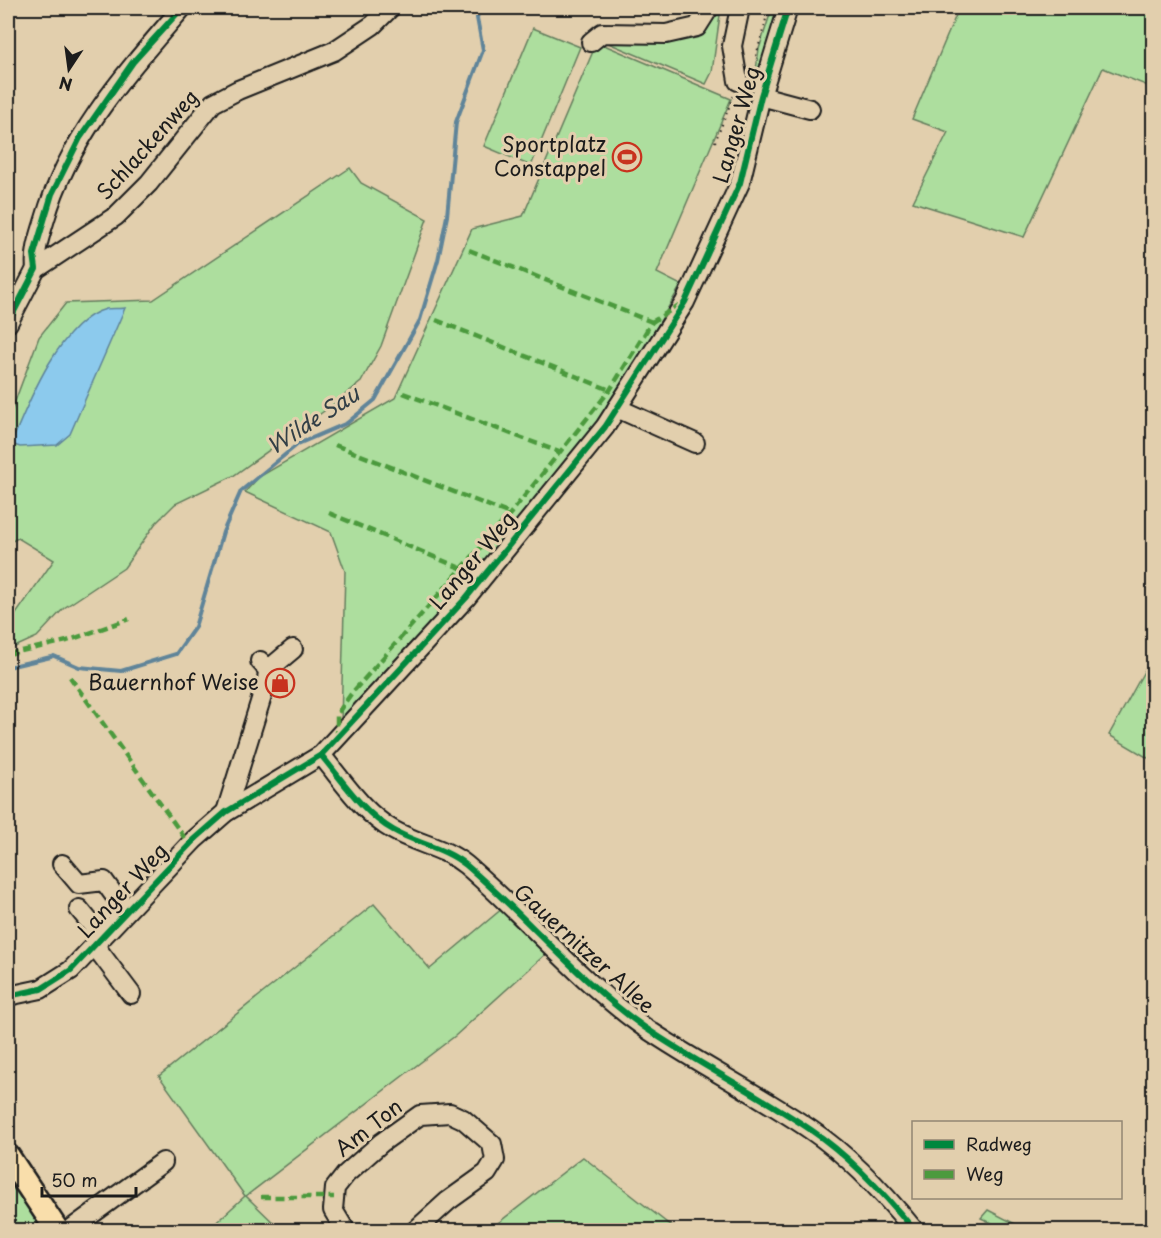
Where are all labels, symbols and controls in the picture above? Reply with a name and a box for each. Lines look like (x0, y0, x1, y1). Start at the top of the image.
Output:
north arrow (39, 39, 99, 99)
street label: Langer Weg (703, 62, 767, 187)
text: N (57, 71, 74, 98)
street label: Schlackenweg (88, 81, 205, 206)
place label: Sportplatz Constappel (494, 127, 606, 183)
sports icon: Sportplatz Constappel (611, 141, 643, 173)
water label: Wilde Sau (259, 375, 367, 461)
street label: Langer Weg (421, 503, 522, 616)
place label: Bauernhof Weise (88, 665, 259, 697)
shop icon: Bauernhof Weise (264, 667, 296, 699)
street label: Langer Weg (69, 835, 174, 944)
street label: Gauernitzer Allee (508, 875, 663, 1020)
street label: Am Ton (327, 1090, 408, 1163)
legend (912, 1121, 1122, 1199)
text: Radweg (966, 1130, 1032, 1157)
scale bar (42, 1160, 136, 1198)
text: Weg (966, 1160, 1004, 1187)
text: 50 m (51, 1166, 98, 1193)

